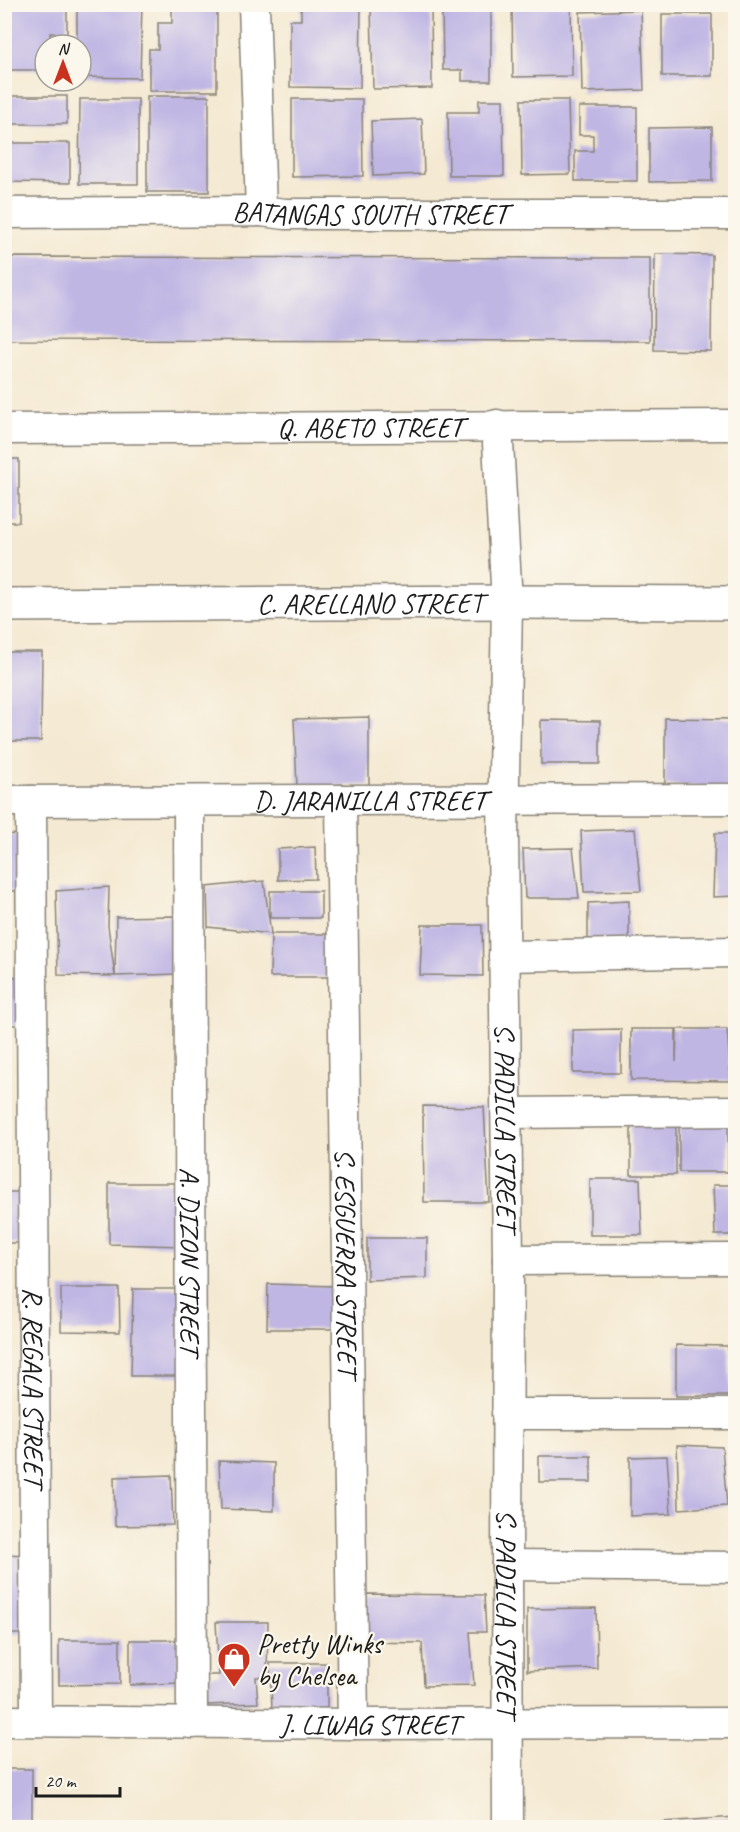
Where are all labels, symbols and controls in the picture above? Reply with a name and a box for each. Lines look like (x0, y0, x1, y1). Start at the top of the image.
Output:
north arrow (33, 33, 93, 93)
text: N (58, 39, 71, 59)
street label: BATANGAS SOUTH STREET (232, 194, 515, 232)
street label: Q. ABETO STREET (277, 409, 470, 446)
street label: C. ARELLANO STREET (257, 585, 490, 621)
street label: D. JARANILLA STREET (254, 783, 493, 818)
street label: S. PADILLA STREET (487, 1023, 525, 1237)
street label: S. ESGUERRA STREET (328, 1148, 366, 1383)
street label: A. DIZON STREET (172, 1167, 208, 1361)
street label: R. REGALA STREET (16, 1287, 52, 1493)
street label: S. PADILLA STREET (489, 1509, 525, 1723)
place label: Pretty Winks by Chelsea (257, 1626, 384, 1693)
shop icon: Pretty Winks by Chelsea (216, 1641, 252, 1688)
street label: J. LIWAG STREET (278, 1706, 466, 1742)
scale bar (36, 1760, 120, 1798)
text: 20 m (45, 1770, 78, 1792)

